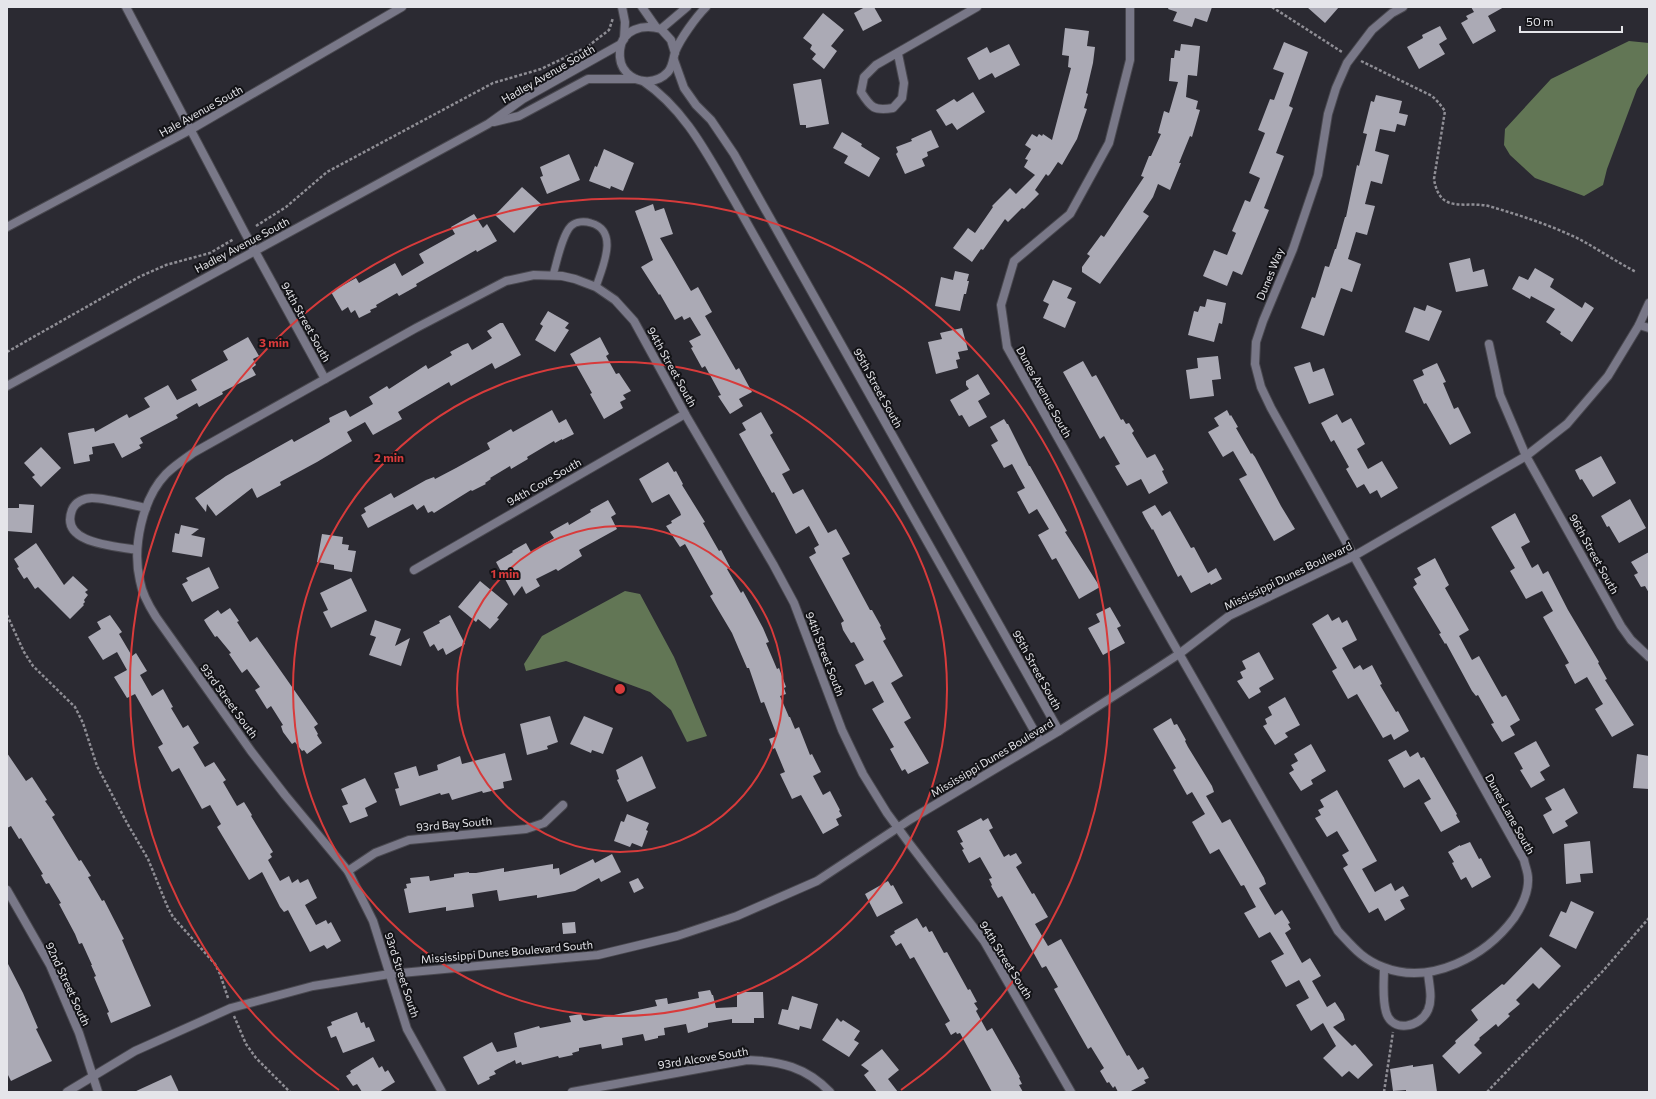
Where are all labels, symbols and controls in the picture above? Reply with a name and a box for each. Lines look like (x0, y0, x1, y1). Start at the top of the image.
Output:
scale bar (1520, 8, 1622, 34)
text: 50 m (1526, 14, 1554, 28)
street label: Hadley Avenue South (499, 42, 597, 106)
street label: Hale Avenue South (157, 82, 245, 139)
street label: Hadley Avenue South (192, 214, 291, 275)
street label: Dunes Way (1253, 245, 1286, 302)
street label: 94th Street South (279, 280, 334, 364)
street label: 94th Street South (645, 325, 700, 409)
text: 3 min (259, 335, 289, 349)
street label: Dunes Avenue South (1014, 344, 1075, 440)
street label: 95th Street South (851, 346, 906, 430)
text: 2 min (374, 450, 404, 464)
street label: 94th Cove South (504, 455, 583, 508)
street label: 96th Street South (1567, 511, 1622, 596)
street label: Mississippi Dunes Boulevard (1222, 539, 1354, 612)
text: 1 min (491, 566, 519, 580)
street label: 94th Street South (803, 610, 848, 698)
street label: 95th Street South (1010, 628, 1065, 712)
street label: 93rd Street South (198, 661, 261, 740)
centre of rings (613, 682, 627, 696)
street label: Mississippi Dunes Boulevard (928, 716, 1055, 799)
street label: Dunes Lane South (1483, 771, 1538, 856)
street label: 93rd Bay South (415, 814, 492, 833)
street label: 94th Street South (977, 918, 1036, 1001)
street label: 93rd Street South (383, 931, 422, 1019)
street label: Mississippi Dunes Boulevard South (420, 938, 594, 965)
street label: 92nd Street South (43, 940, 94, 1028)
street label: 93rd Alcove South (657, 1044, 749, 1071)

